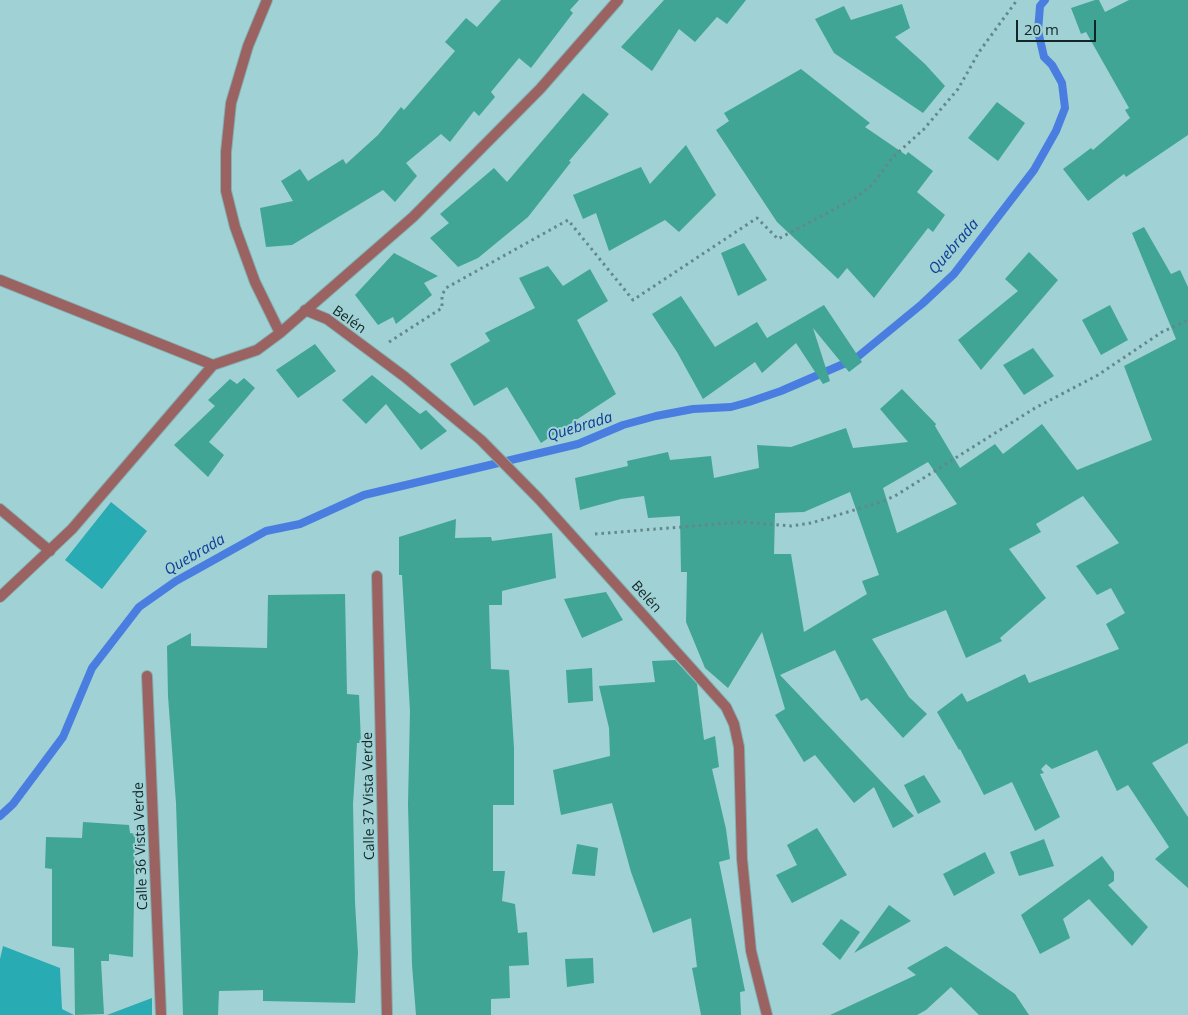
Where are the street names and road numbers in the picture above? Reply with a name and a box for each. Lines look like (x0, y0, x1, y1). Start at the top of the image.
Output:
street label: Belén (329, 303, 369, 337)
street label: Belén (627, 578, 665, 616)
street label: Calle 37 Vista Verde (359, 732, 379, 860)
street label: Calle 36 Vista Verde (130, 782, 152, 910)

